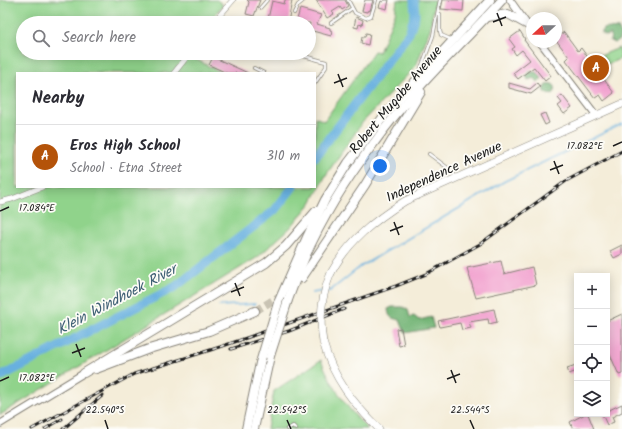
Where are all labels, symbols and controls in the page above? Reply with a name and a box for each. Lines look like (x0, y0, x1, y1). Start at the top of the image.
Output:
north arrow (526, 12, 562, 48)
search box (16, 16, 316, 60)
text: Search here (62, 26, 136, 50)
icon: search (30, 27, 52, 49)
street label: Robert Mugabe Avenue (344, 41, 448, 159)
pin: A (583, 53, 609, 83)
text: Nearby (32, 85, 84, 112)
text: Eros High School (70, 134, 180, 158)
street label: Independence Avenue (382, 135, 506, 209)
text: 17.082°E (567, 138, 604, 154)
text: A (41, 146, 49, 167)
text: 310 m (266, 146, 300, 167)
your location (370, 156, 390, 176)
text: School · Etna Street (70, 158, 182, 179)
text: 17.084°E (19, 200, 56, 216)
water label: Klein Windhoek River (53, 257, 184, 342)
map controls (574, 273, 610, 417)
button: + (574, 273, 610, 309)
button: − (574, 309, 610, 345)
button: locate (574, 345, 610, 381)
text: 17.082°E (19, 370, 56, 386)
button: layers (574, 381, 610, 417)
text: 22.540°S (86, 402, 125, 418)
text: 22.542°S (267, 402, 307, 418)
text: 22.544°S (450, 402, 490, 418)

